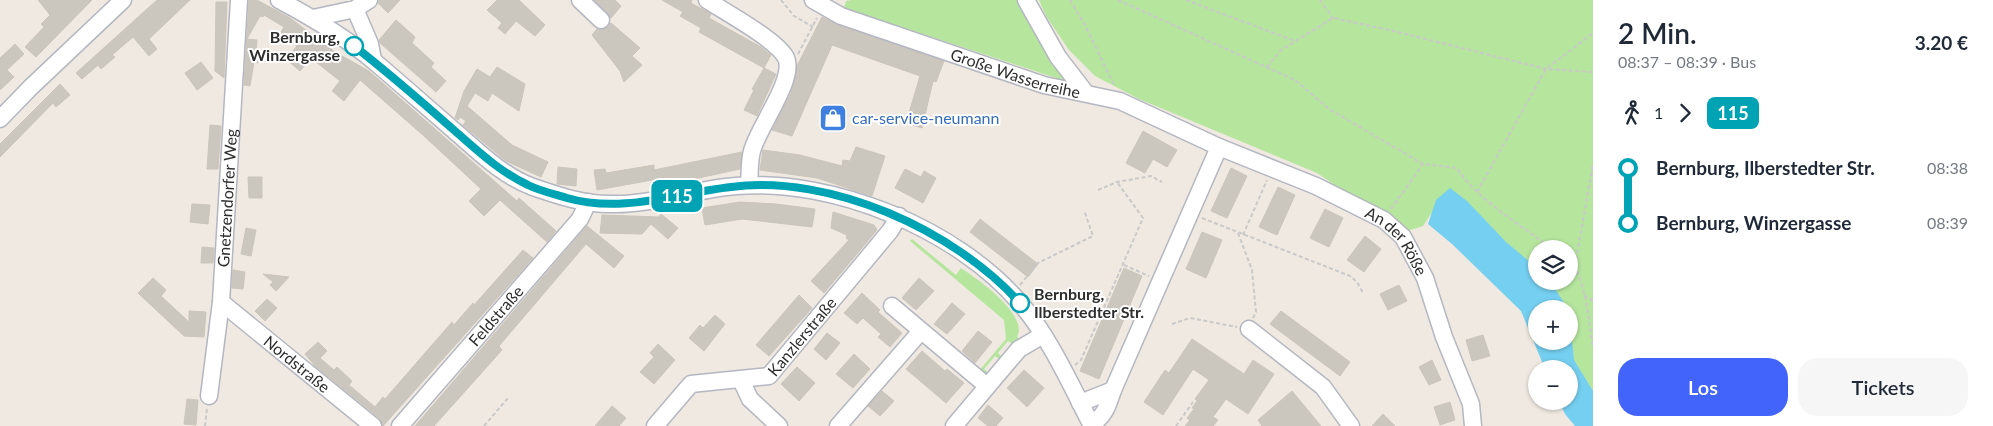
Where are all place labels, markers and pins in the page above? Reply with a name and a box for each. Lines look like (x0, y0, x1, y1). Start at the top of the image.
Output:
place label: Bernburg, Winzergasse (249, 27, 340, 64)
marker: Bernburg, Winzergasse (344, 36, 364, 56)
shop icon: car-service-neumann (818, 103, 848, 133)
place label: car-service-neumann (852, 108, 999, 127)
place label: Bernburg, Ilberstedter Str. (1034, 284, 1144, 321)
marker: Bernburg, Ilberstedter Str. (1010, 293, 1030, 313)

